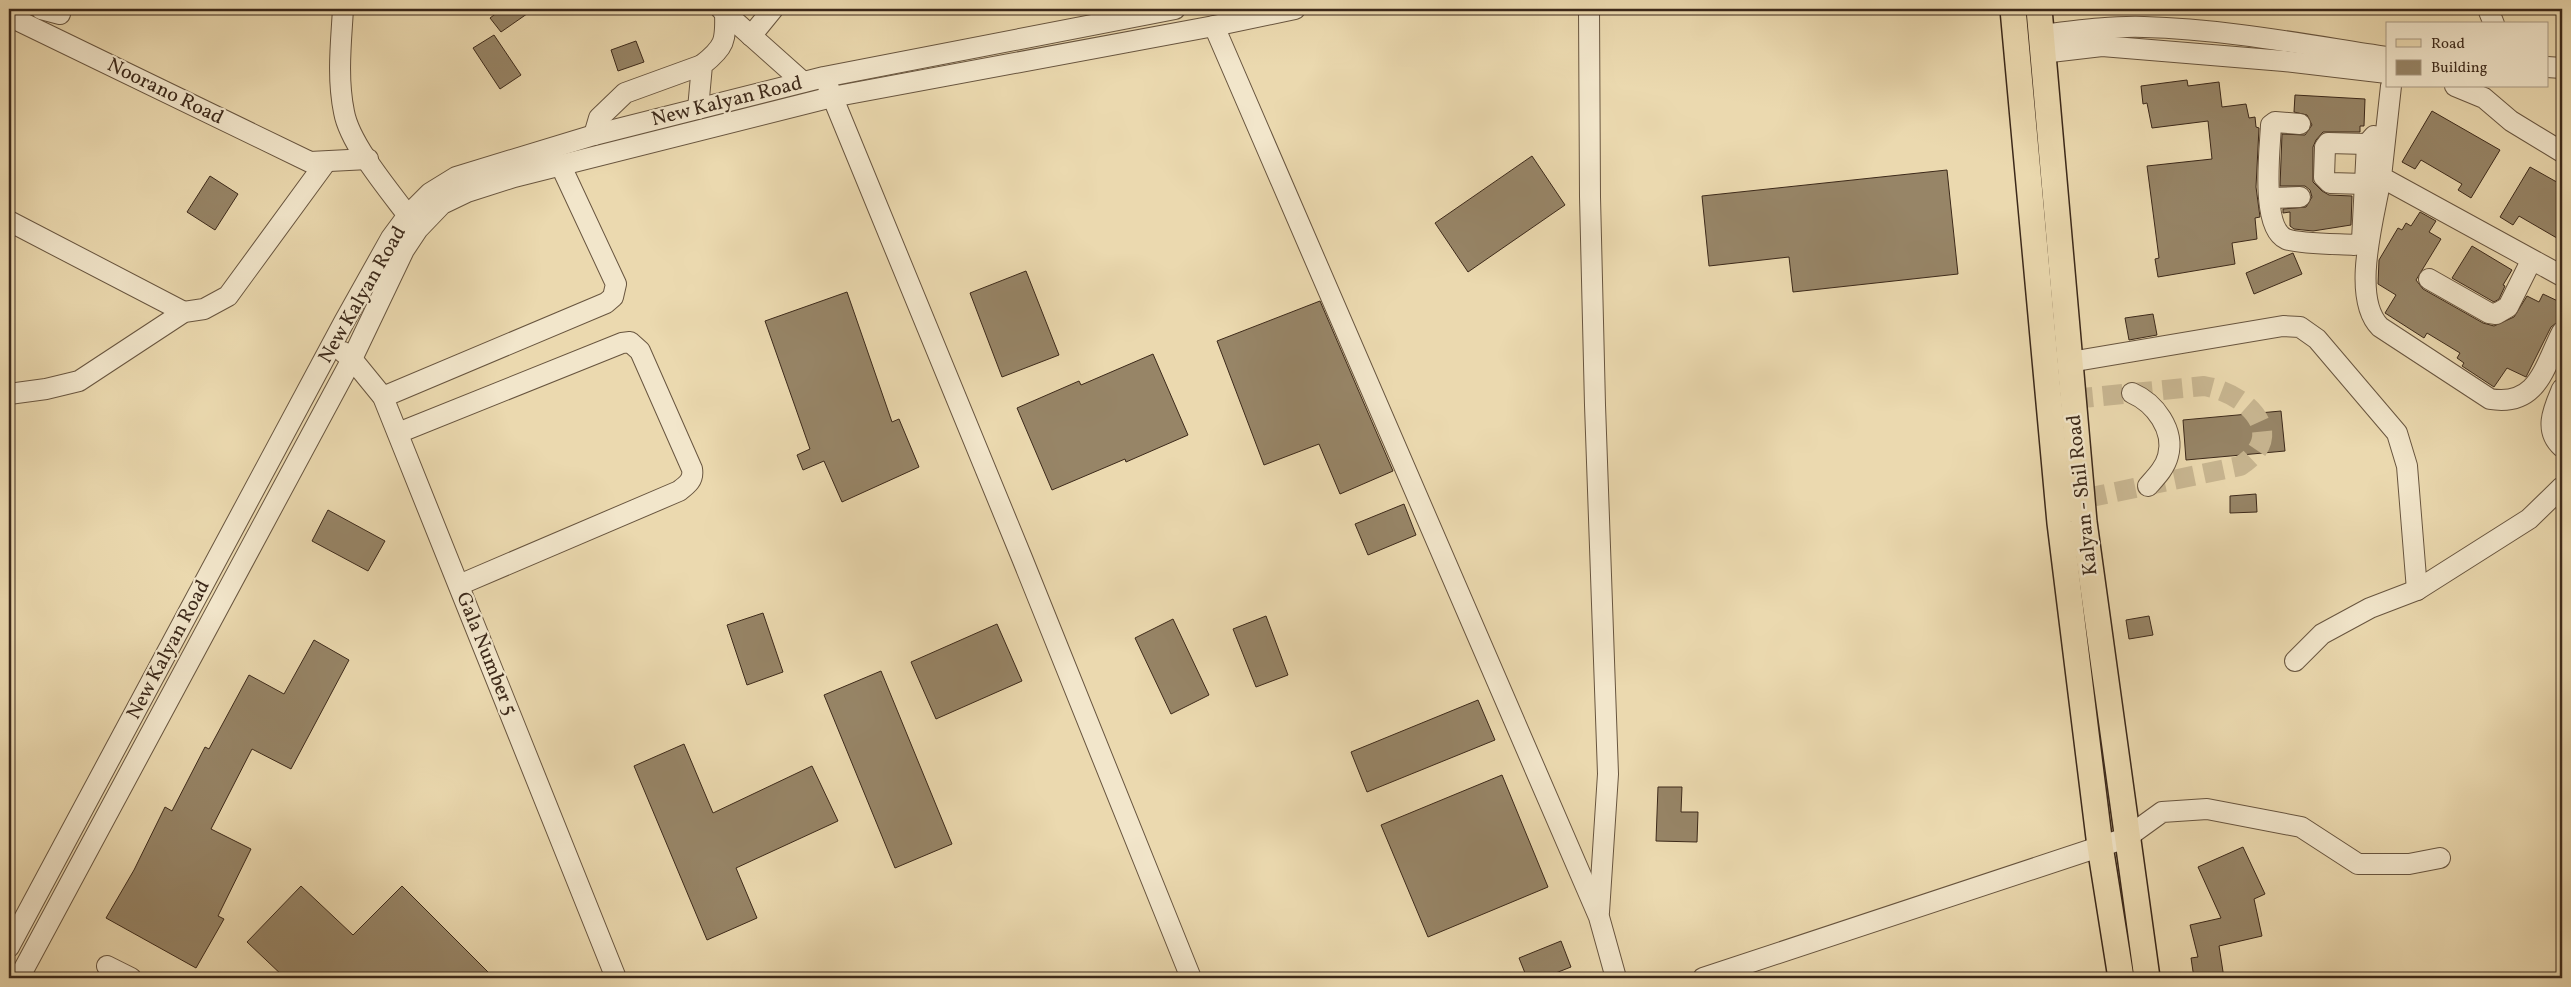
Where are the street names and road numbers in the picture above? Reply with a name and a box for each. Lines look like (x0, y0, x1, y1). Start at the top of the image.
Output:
street label: Noorano Road (102, 52, 228, 132)
street label: New Kalyan Road (649, 70, 805, 134)
street label: New Kalyan Road (312, 221, 414, 369)
street label: Kalyan - Shil Road (2061, 413, 2105, 577)
street label: New Kalyan Road (120, 575, 218, 725)
street label: Gala Number 5 (449, 588, 523, 720)

